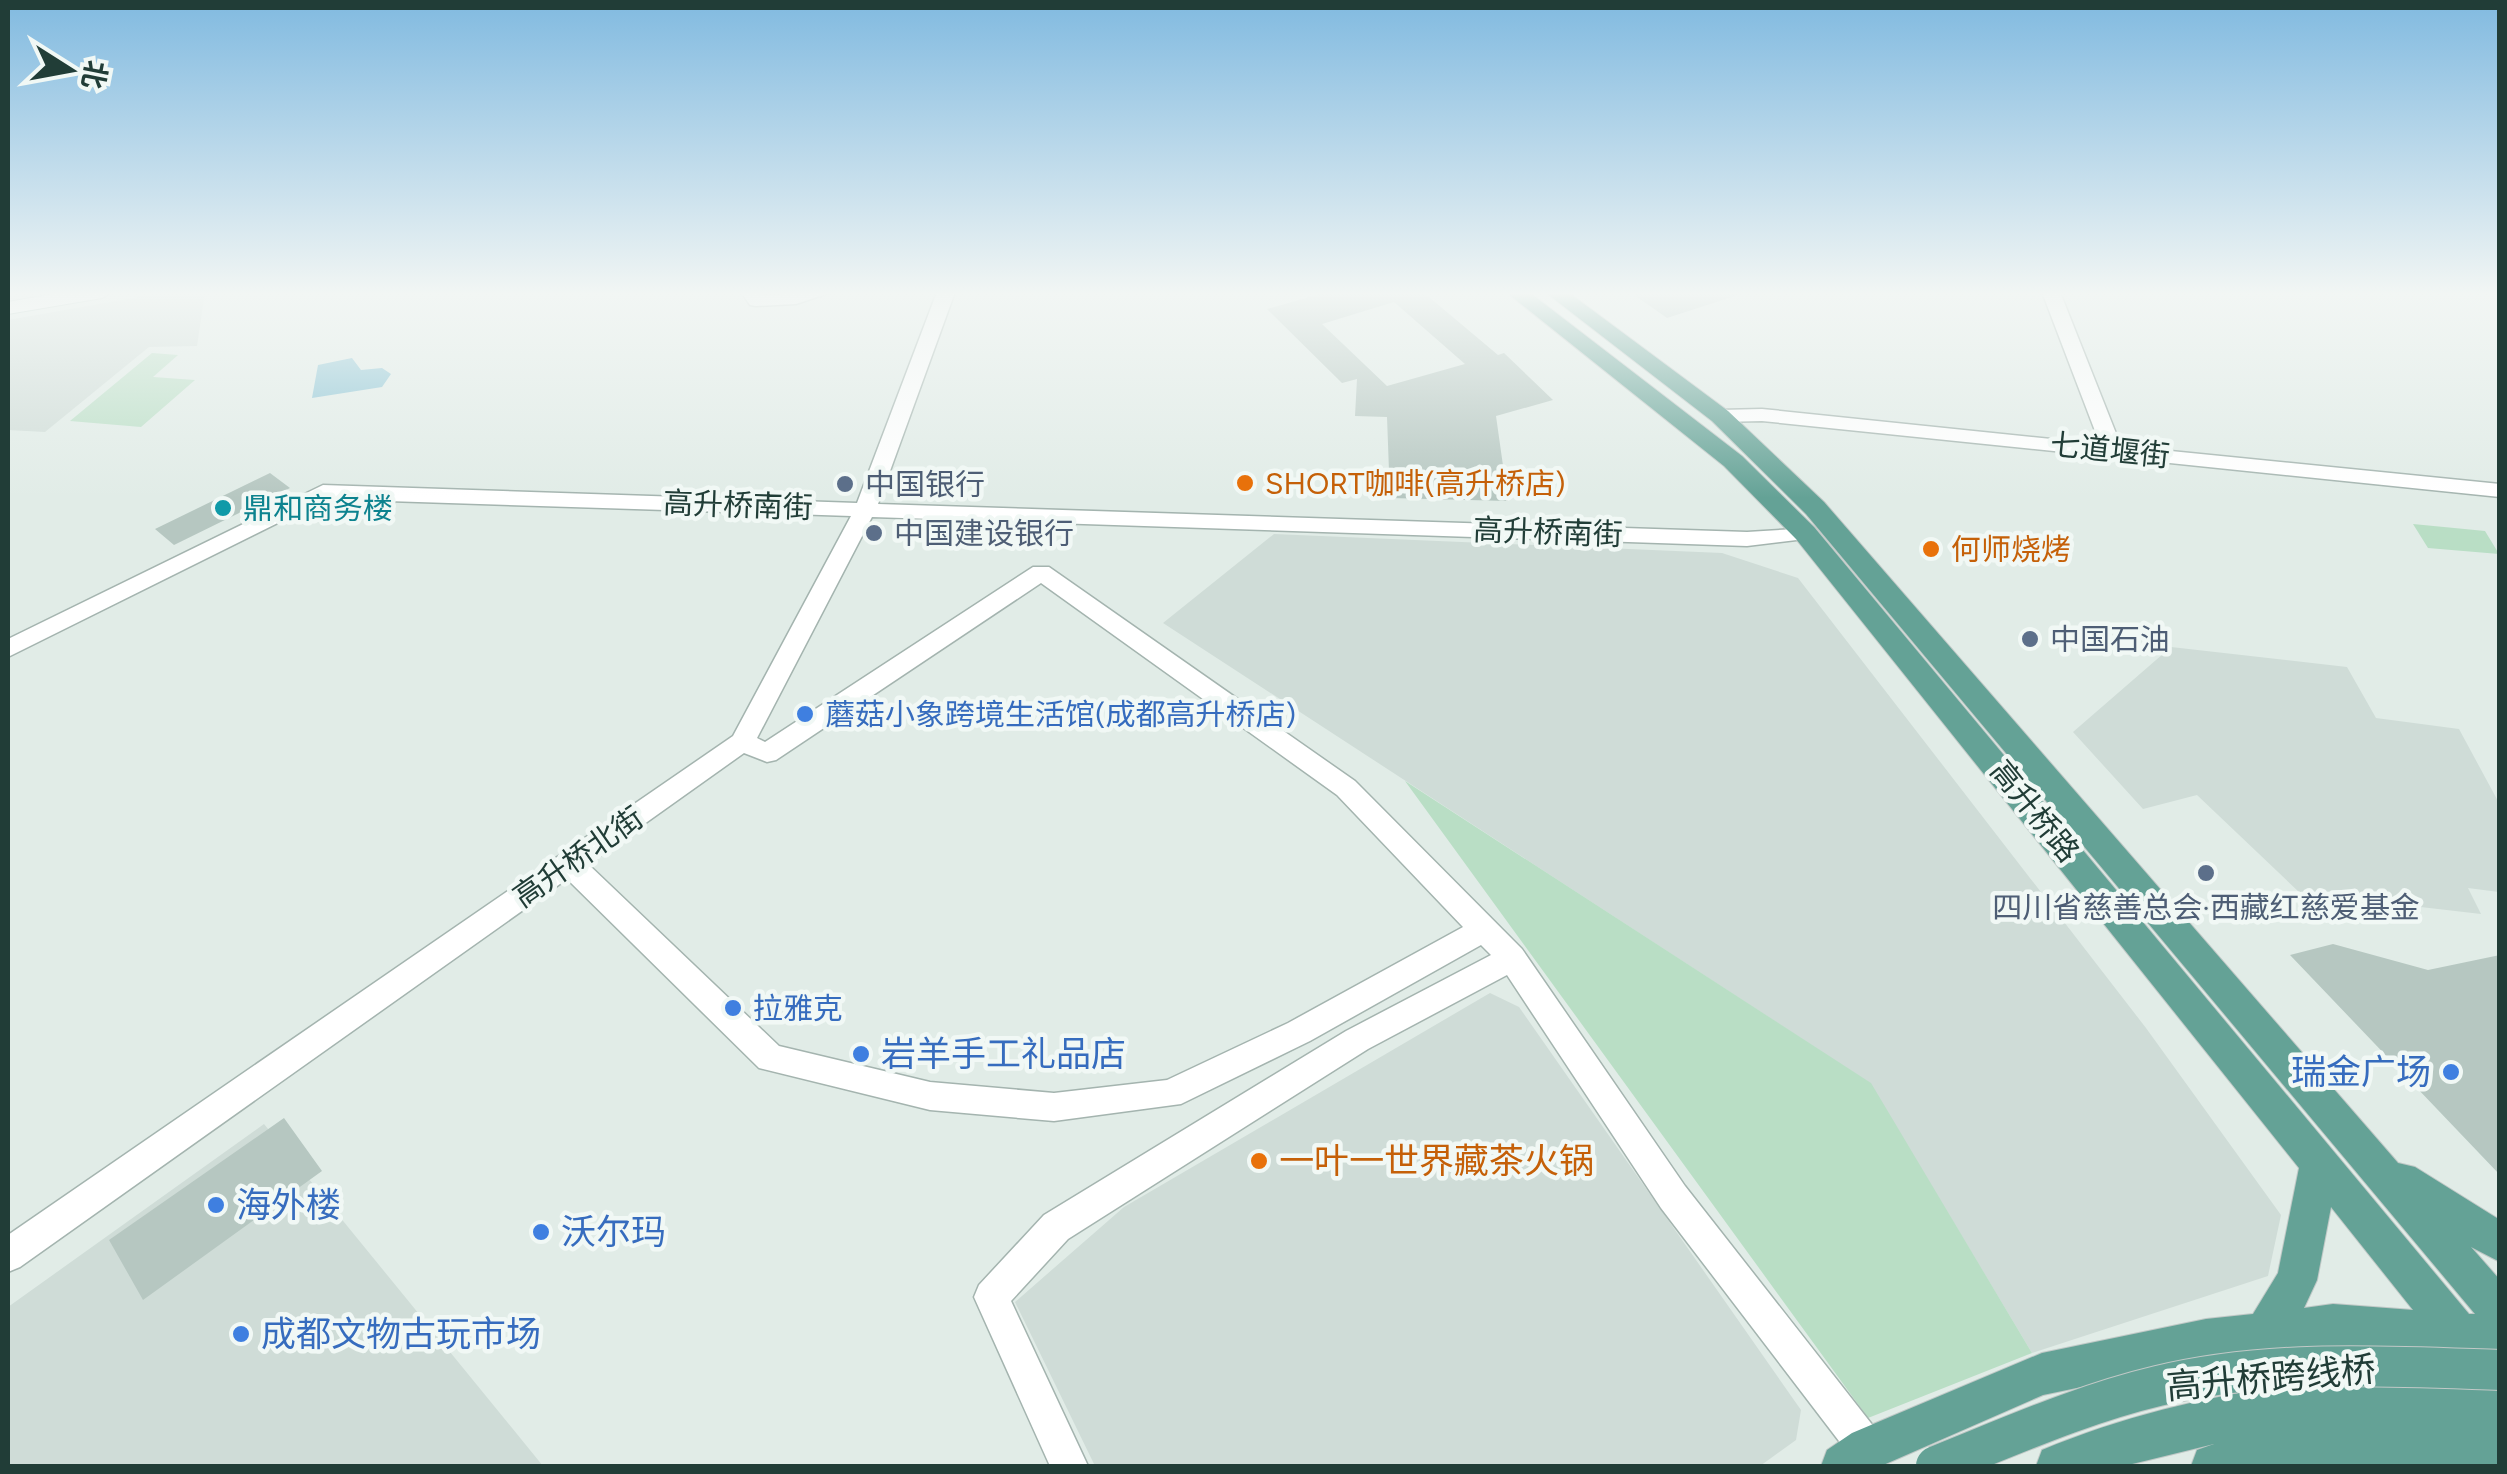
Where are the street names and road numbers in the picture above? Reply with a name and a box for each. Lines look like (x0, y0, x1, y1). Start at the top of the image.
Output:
street label: 七道堰街 (2048, 425, 2172, 475)
street label: 高升桥南街 (662, 484, 814, 526)
street label: 高升桥南街 (1472, 511, 1624, 553)
street label: 高升桥路 (1983, 753, 2087, 869)
street label: 高升桥北街 (506, 799, 650, 915)
street label: 高升桥跨线桥 (2165, 1348, 2377, 1408)

